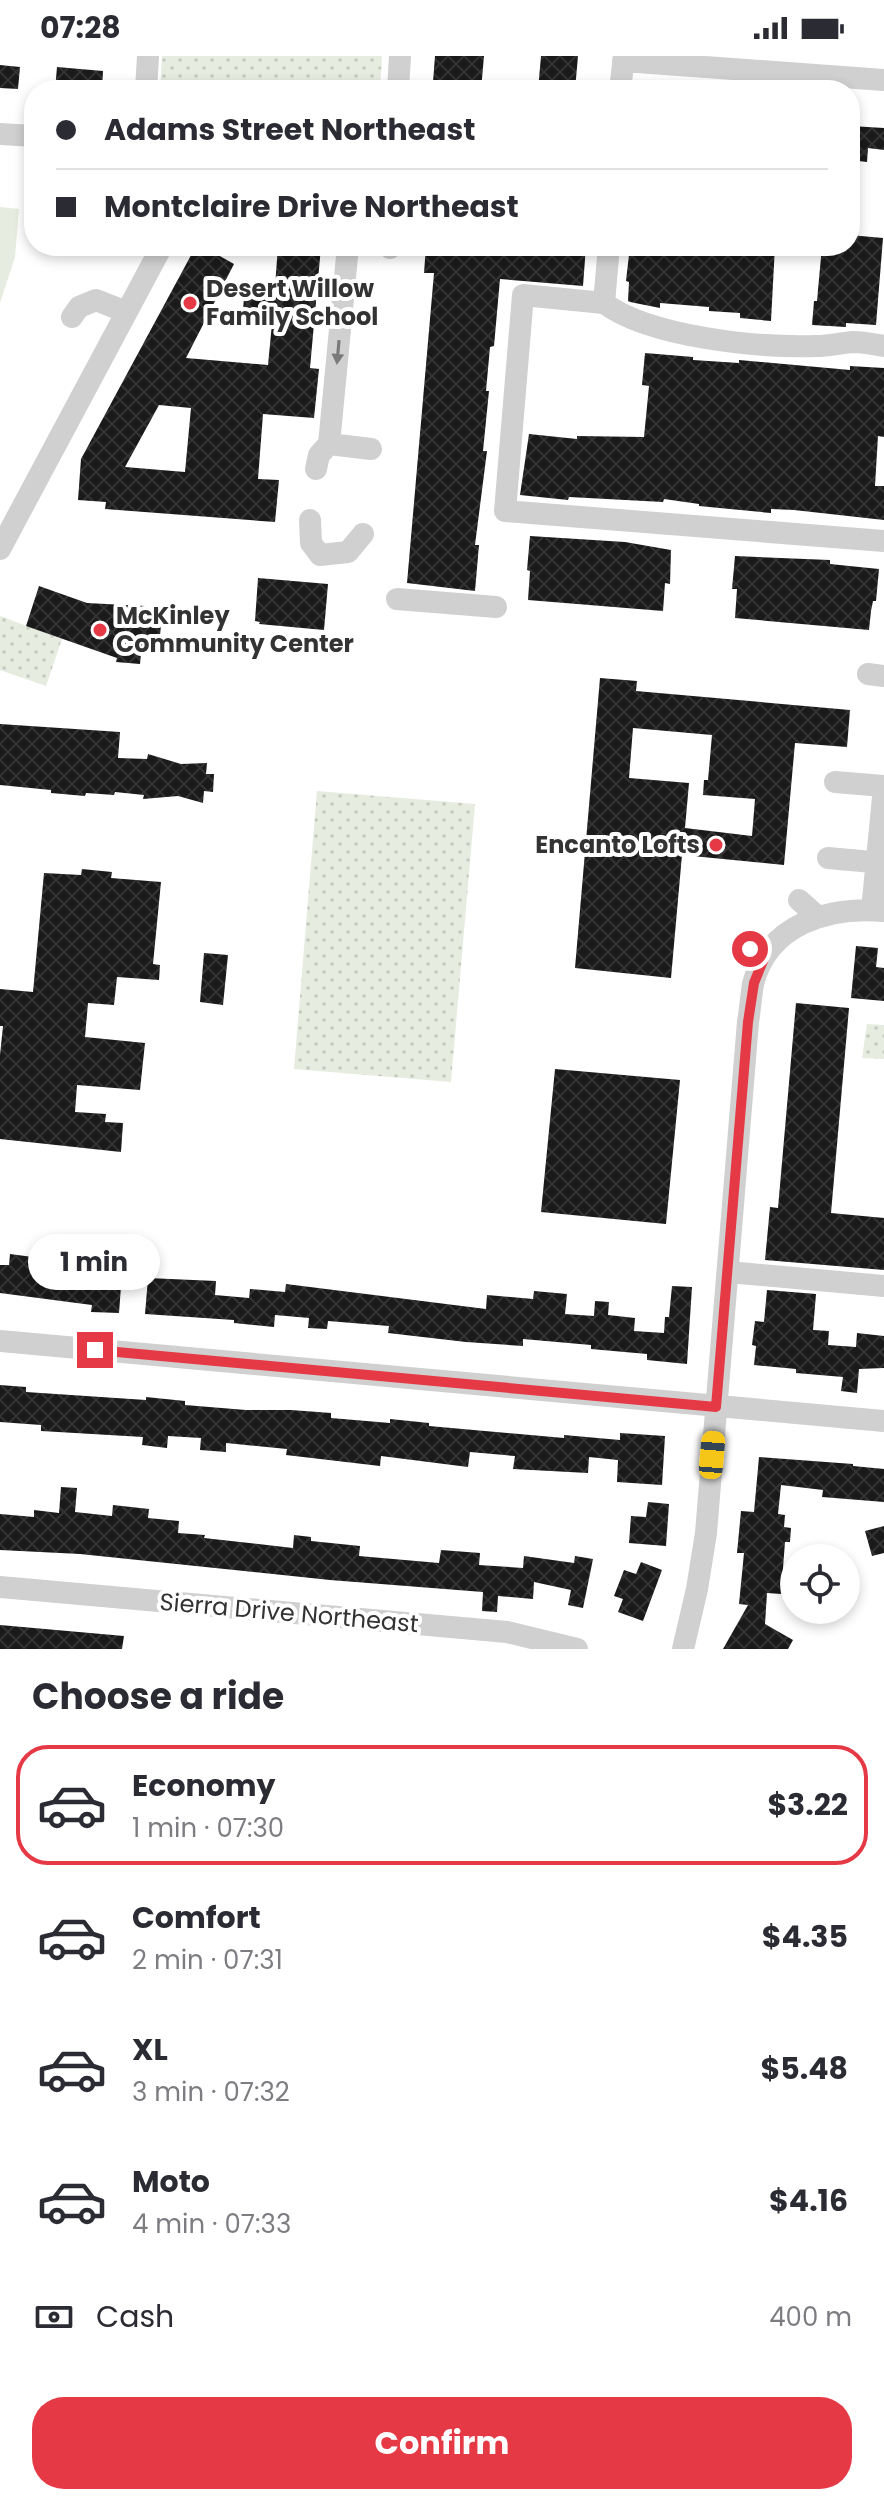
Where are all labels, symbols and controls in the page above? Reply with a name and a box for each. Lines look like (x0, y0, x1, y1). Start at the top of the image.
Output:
text: 07:28 (40, 6, 121, 49)
text: Adams Street Northeast (104, 108, 475, 151)
text: Montclaire Drive Northeast (104, 185, 519, 228)
place label: Desert Willow Family School (206, 272, 378, 333)
marker: Desert Willow Family School (181, 294, 199, 312)
one-way arrow (332, 339, 345, 364)
place label: McKinley Community Center (116, 599, 354, 660)
marker: McKinley Community Center (91, 621, 109, 639)
place label: Encanto Lofts (535, 828, 700, 861)
marker: Encanto Lofts (707, 836, 725, 854)
route start (732, 931, 768, 967)
callout: 1 min (29, 1234, 161, 1290)
text: 1 min (60, 1244, 128, 1280)
route end (77, 1332, 113, 1368)
car (698, 1430, 726, 1480)
map controls (780, 1544, 860, 1624)
button: locate (780, 1544, 860, 1624)
street label: Sierra Drive Northeast (158, 1585, 420, 1640)
text: Choose a ride (32, 1671, 284, 1722)
text: Economy (132, 1764, 276, 1807)
icon: car (36, 1769, 108, 1841)
text: $3.22 (767, 1783, 848, 1826)
text: 1 min · 07:30 (132, 1810, 284, 1846)
text: Comfort (132, 1896, 261, 1939)
icon: car (36, 1901, 108, 1973)
text: $4.35 (762, 1915, 848, 1958)
text: 2 min · 07:31 (132, 1942, 283, 1978)
text: XL (132, 2028, 168, 2071)
icon: car (36, 2033, 108, 2105)
text: $5.48 (761, 2047, 848, 2090)
text: 3 min · 07:32 (132, 2074, 290, 2110)
text: Moto (132, 2160, 210, 2203)
icon: car (36, 2165, 108, 2237)
text: $4.16 (769, 2179, 848, 2222)
text: 4 min · 07:33 (132, 2206, 291, 2242)
icon: cash (32, 2295, 76, 2339)
text: Cash (96, 2295, 174, 2338)
text: 400 m (769, 2299, 852, 2335)
button: Confirm (32, 2397, 852, 2489)

